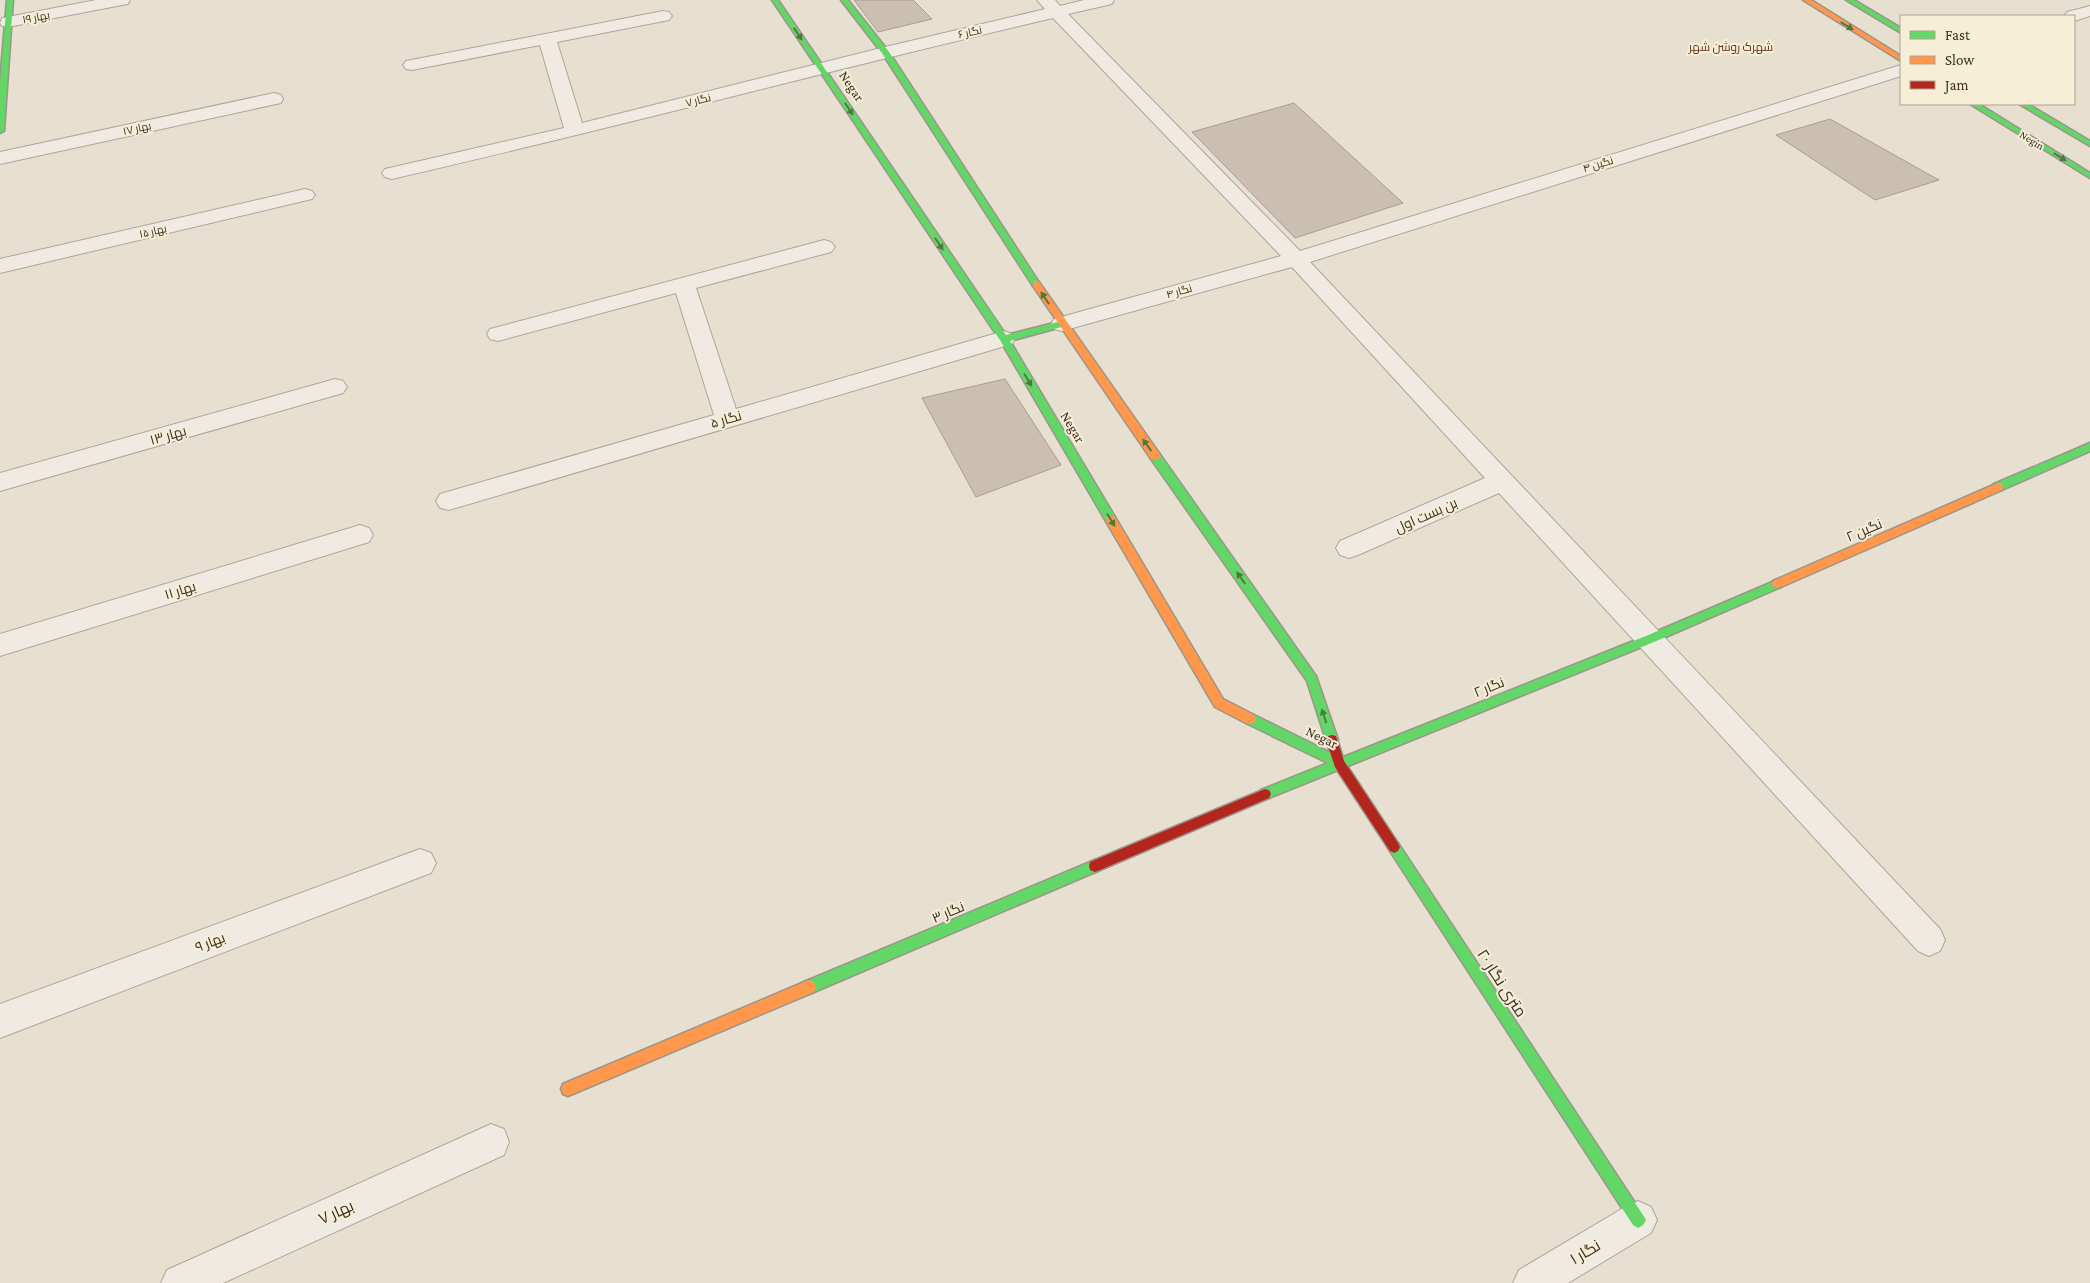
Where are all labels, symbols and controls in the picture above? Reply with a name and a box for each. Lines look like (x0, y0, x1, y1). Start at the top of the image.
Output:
street label: بهار ۱۹ (21, 8, 51, 26)
legend (1900, 15, 2075, 105)
one-way arrow (1841, 21, 1854, 30)
street label: نگار ۶ (957, 23, 983, 42)
one-way arrow (794, 27, 803, 41)
text: Fast (1945, 27, 1971, 43)
district label: شهرک روشن شهر (1688, 40, 1773, 54)
text: Slow (1945, 52, 1975, 68)
street label: Negar (836, 68, 868, 104)
text: Jam (1943, 77, 1968, 94)
street label: نگار ۷ (684, 91, 712, 110)
one-way arrow (844, 102, 853, 116)
street label: بهار ۱۷ (122, 119, 153, 138)
street label: Negin (2017, 128, 2046, 153)
one-way arrow (2053, 153, 2066, 162)
street label: نگین ۴ (1581, 154, 1615, 175)
street label: بهار ۱۵ (138, 222, 168, 241)
one-way arrow (934, 237, 944, 251)
street label: نگار ۴ (1165, 282, 1194, 301)
one-way arrow (1040, 291, 1049, 304)
one-way arrow (1023, 374, 1032, 387)
street label: نگار ۵ (709, 407, 743, 431)
street label: Negar (1058, 409, 1088, 445)
street label: بهار ۱۳ (148, 422, 188, 448)
one-way arrow (1142, 439, 1152, 452)
street label: بن بست اول (1392, 494, 1460, 537)
one-way arrow (1106, 513, 1115, 526)
street label: نگین ۲ (1844, 515, 1884, 545)
one-way arrow (1236, 571, 1246, 585)
street label: بهار ۱۱ (162, 578, 198, 602)
street label: نگار ۲ (1471, 674, 1507, 700)
one-way arrow (1320, 709, 1327, 724)
street label: Negar (1303, 722, 1341, 752)
street label: نگار ۳ (929, 898, 967, 926)
street label: بهار ۹ (193, 929, 227, 955)
street label: ۲۰ متری نگار (1472, 946, 1530, 1021)
street label: بهار ۷ (316, 1197, 357, 1229)
street label: نگار ۱ (1567, 1236, 1604, 1269)

